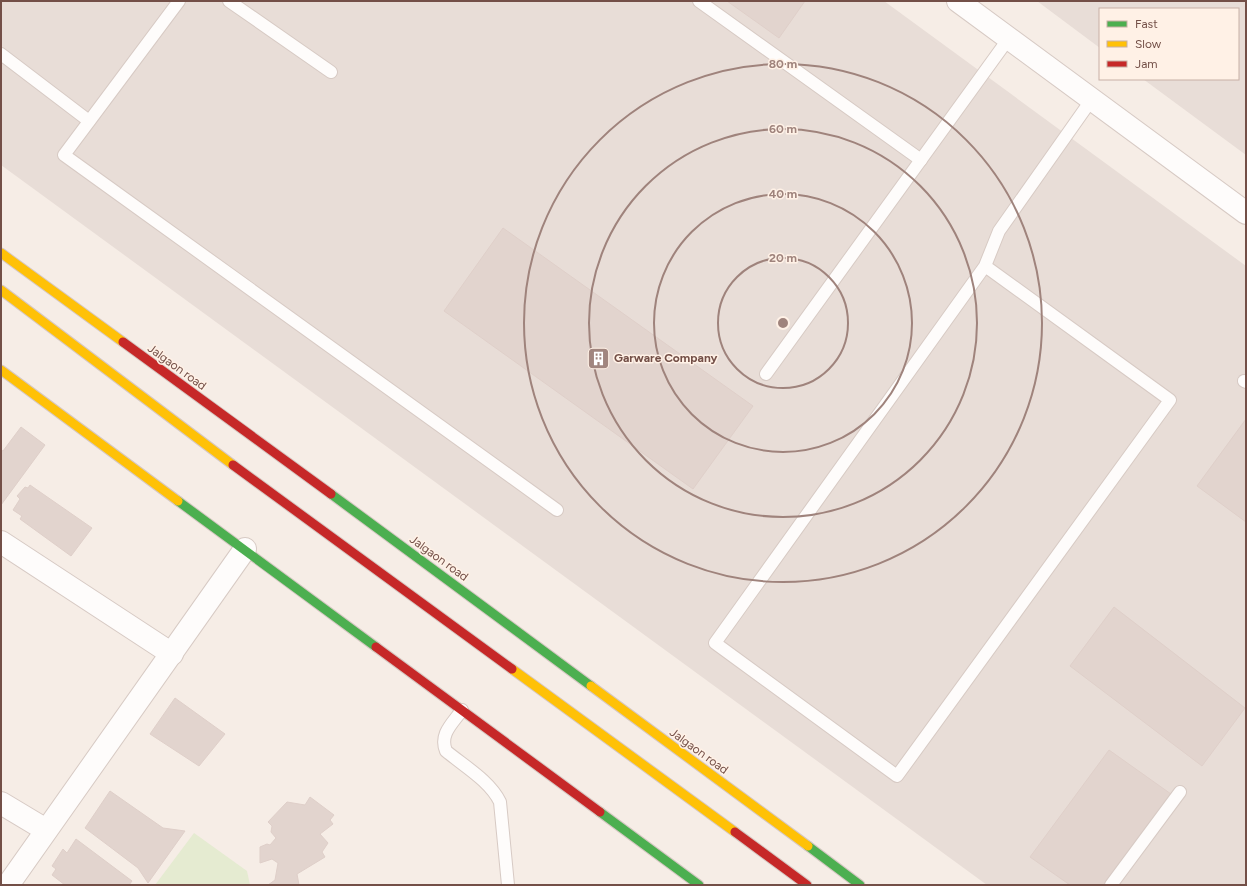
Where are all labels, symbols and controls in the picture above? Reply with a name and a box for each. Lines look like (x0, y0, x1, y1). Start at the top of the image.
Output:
legend (1099, 8, 1239, 80)
text: Fast (1135, 17, 1158, 31)
text: Slow (1135, 37, 1162, 51)
text: 80 m (769, 57, 797, 71)
text: Jam (1135, 57, 1158, 71)
text: 60 m (769, 122, 797, 136)
text: 40 m (769, 187, 797, 201)
text: 20 m (769, 251, 797, 265)
centre of rings (776, 316, 790, 330)
street label: Jalgaon road (145, 341, 209, 393)
building icon: Garware Company (585, 345, 611, 371)
place label: Garware Company (614, 351, 718, 365)
street label: Jalgaon road (407, 532, 471, 584)
street label: Jalgaon road (667, 725, 731, 777)

